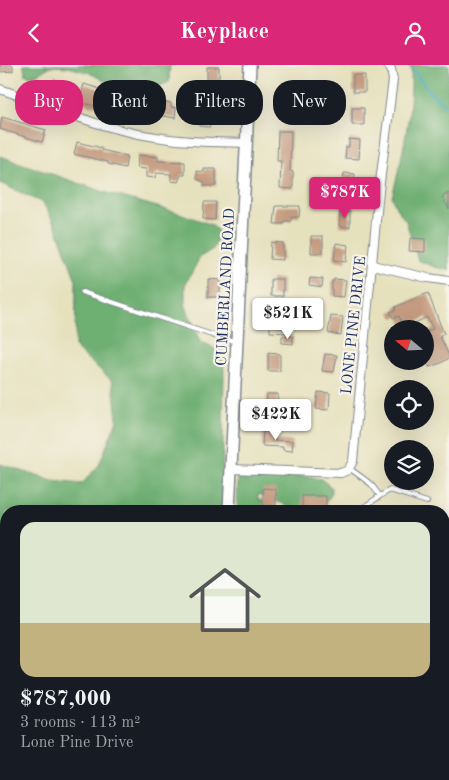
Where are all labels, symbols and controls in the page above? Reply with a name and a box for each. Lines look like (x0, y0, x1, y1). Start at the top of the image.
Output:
icon: back (20, 19, 48, 47)
icon: person (401, 19, 429, 47)
text: Keyplace (180, 21, 269, 43)
chip: Buy (15, 80, 83, 125)
chip: Rent (93, 80, 166, 125)
chip: Filters (176, 80, 263, 125)
chip: New (273, 80, 346, 125)
pin: $787K (310, 177, 380, 219)
text: $787K (320, 185, 370, 201)
street label: CUMBERLAND ROAD (215, 208, 238, 366)
street label: LONE PINE DRIVE (340, 255, 369, 395)
pin: $521K (253, 297, 323, 340)
text: $521K (263, 306, 313, 322)
north arrow (384, 320, 434, 370)
map controls (384, 320, 434, 490)
button: locate (384, 380, 434, 430)
pin: $422K (241, 399, 311, 441)
text: $422K (251, 407, 301, 423)
button: layers (384, 440, 434, 490)
icon: home (180, 555, 270, 645)
text: $787,000 (20, 689, 111, 710)
text: 3 rooms · 113 m² (20, 715, 140, 731)
text: Lone Pine Drive (20, 735, 133, 751)

